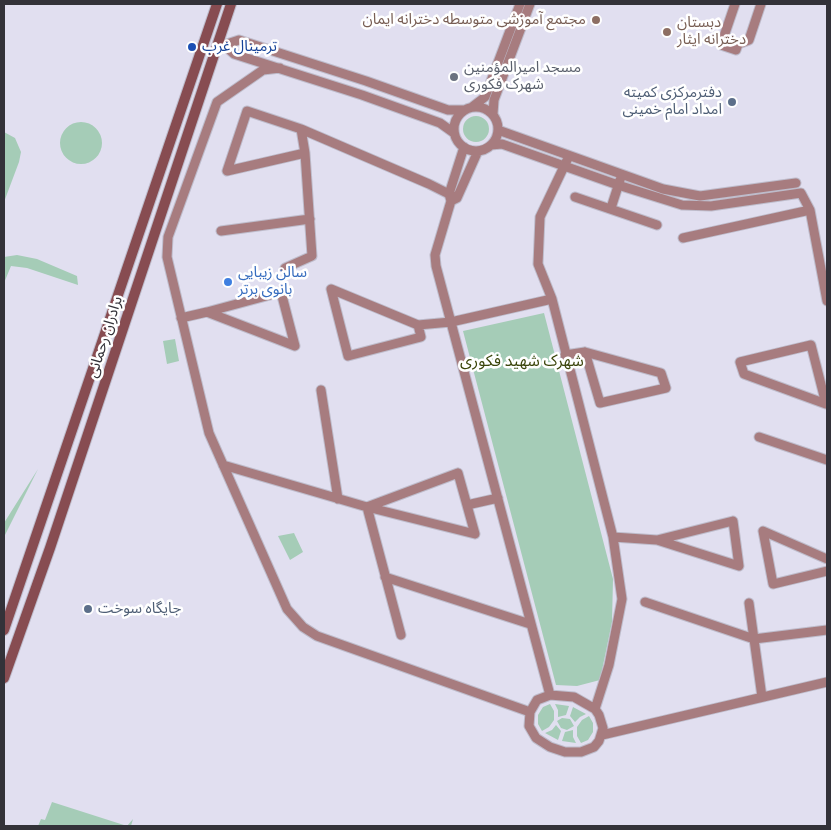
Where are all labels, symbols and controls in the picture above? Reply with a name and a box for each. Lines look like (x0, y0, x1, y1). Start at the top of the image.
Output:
place label: مجتمع آموزشی متوسطه دخترانه ایمان (362, 11, 586, 29)
marker: مجتمع آموزشی متوسطه دخترانه ایمان (590, 14, 602, 26)
place label: دبستان دخترانه ایثار (677, 14, 746, 49)
marker: دبستان دخترانه ایثار (661, 26, 673, 38)
place label: ترمینال غرب (202, 38, 277, 56)
marker: ترمینال غرب (186, 41, 198, 53)
place label: مسجد امیرالمؤمنین شهرک فکوری (464, 59, 581, 94)
marker: مسجد امیرالمؤمنین شهرک فکوری (448, 71, 460, 83)
place label: دفترمرکزی کمیته امداد امام خمینی (623, 84, 722, 119)
marker: دفترمرکزی کمیته امداد امام خمینی (726, 96, 738, 108)
place label: سالن زیبایی بانوی برتر (238, 264, 307, 299)
marker: سالن زیبایی بانوی برتر (222, 276, 234, 288)
street label: برادران رحمانی (83, 294, 127, 380)
district label: شهرک شهید فکوری (460, 351, 584, 371)
place label: جایگاه سوخت (98, 600, 181, 618)
marker: جایگاه سوخت (82, 603, 94, 615)

